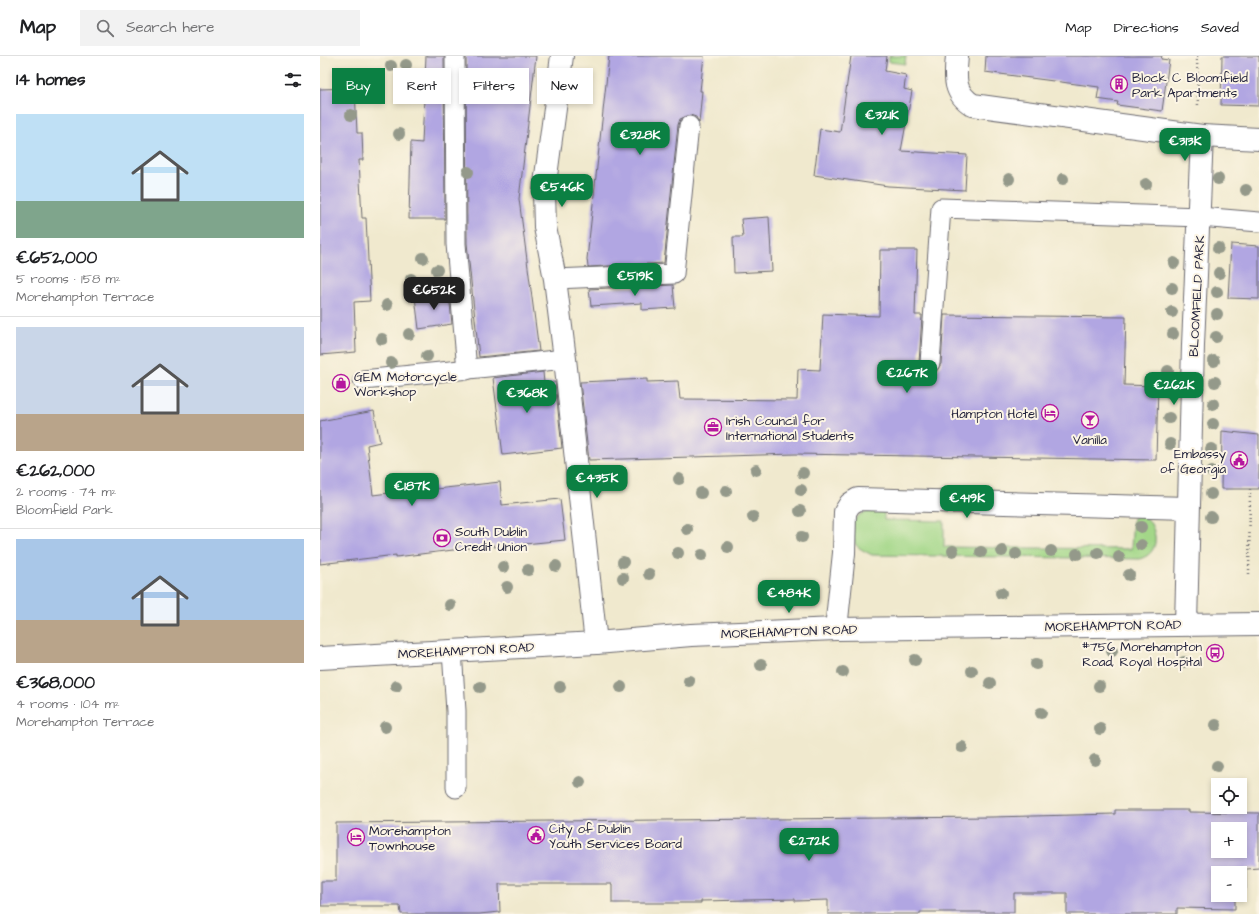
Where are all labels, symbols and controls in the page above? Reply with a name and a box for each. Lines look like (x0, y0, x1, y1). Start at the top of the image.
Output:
search box (80, 10, 360, 46)
text: Map (20, 14, 56, 41)
icon: search (94, 17, 116, 39)
text: Search here (126, 17, 215, 38)
text: Map (1065, 18, 1092, 38)
text: Directions (1114, 18, 1179, 38)
text: Saved (1201, 18, 1239, 38)
text: 14 homes (16, 68, 86, 92)
chip: Buy (332, 68, 385, 104)
chip: Rent (393, 68, 451, 104)
chip: Filters (459, 68, 529, 104)
chip: New (537, 68, 593, 104)
icon: filters (282, 69, 304, 91)
place label: Block C Bloomfield Park Apartments (1132, 69, 1248, 102)
building icon: Block C Bloomfield Park Apartments (1109, 74, 1129, 94)
pin: €321K (854, 102, 910, 136)
text: €321K (865, 106, 899, 124)
pin: €328K (612, 122, 668, 156)
text: €328K (620, 126, 660, 144)
pin: €313K (1157, 128, 1213, 162)
text: €313K (1168, 132, 1202, 150)
icon: home (124, 140, 196, 212)
pin: €546K (534, 174, 590, 208)
text: €546K (540, 178, 584, 196)
street label: BLOOMFIELD PARK (1185, 235, 1209, 357)
text: €652,000 (16, 246, 97, 270)
pin: €519K (607, 263, 663, 297)
text: €519K (617, 267, 653, 285)
text: 5 rooms · 158 m² (16, 270, 121, 288)
pin: €652K (406, 277, 462, 311)
text: €652K (413, 281, 456, 299)
text: Morehampton Terrace (16, 288, 154, 306)
icon: home (124, 353, 196, 425)
pin: €267K (879, 360, 935, 394)
text: €267K (886, 364, 928, 382)
place label: GEM Motorcycle Workshop (354, 368, 457, 401)
pin: €262K (1146, 372, 1202, 406)
shop icon: GEM Motorcycle Workshop (331, 373, 351, 393)
text: €262K (1153, 376, 1195, 394)
pin: €368K (499, 380, 555, 414)
text: €368K (506, 384, 548, 402)
hotel icon: Hampton Hotel (1040, 403, 1060, 423)
place label: Hampton Hotel (951, 405, 1037, 423)
bar icon: Vanilla (1080, 410, 1100, 430)
place label: Irish Council for International Students (726, 412, 855, 445)
office icon: Irish Council for International Students (703, 417, 723, 437)
place label: Vanilla (1073, 431, 1107, 449)
place label: Embassy of Georgia (1160, 445, 1226, 479)
public building icon: Embassy of Georgia (1229, 450, 1249, 470)
text: €262,000 (16, 459, 95, 483)
pin: €435K (569, 465, 625, 499)
text: €435K (576, 469, 618, 487)
pin: €187K (384, 473, 440, 507)
text: €187K (394, 477, 430, 495)
text: 2 rooms · 74 m² (16, 483, 116, 501)
pin: €419K (939, 485, 995, 519)
text: €419K (949, 489, 985, 507)
text: Bloomfield Park (16, 501, 113, 519)
place label: South Dublin Credit Union (455, 523, 528, 556)
bank icon: South Dublin Credit Union (432, 528, 452, 548)
icon: home (124, 565, 196, 637)
pin: €484K (761, 580, 817, 614)
text: €484K (767, 584, 811, 602)
street label: MOREHAMPTON ROAD (1045, 616, 1182, 636)
street label: MOREHAMPTON ROAD (720, 621, 858, 643)
street label: MOREHAMPTON ROAD (397, 638, 535, 664)
place label: #756 Morehampton Road, Royal Hospital (1081, 638, 1202, 672)
bus stop icon: #756 Morehampton Road, Royal Hospital (1205, 643, 1225, 663)
text: €368,000 (16, 671, 95, 695)
text: 4 rooms · 104 m² (16, 695, 120, 713)
text: Morehampton Terrace (16, 713, 154, 731)
map controls (1211, 778, 1247, 902)
button: locate (1211, 778, 1247, 814)
place label: City of Dublin Youth Services Board (549, 820, 682, 853)
place label: Morehampton Townhouse (369, 822, 451, 855)
button: + (1211, 822, 1247, 858)
public building icon: City of Dublin Youth Services Board (526, 825, 546, 845)
hotel icon: Morehampton Townhouse (346, 827, 366, 847)
pin: €272K (781, 828, 837, 862)
text: €272K (788, 832, 830, 850)
button: − (1211, 866, 1247, 902)

